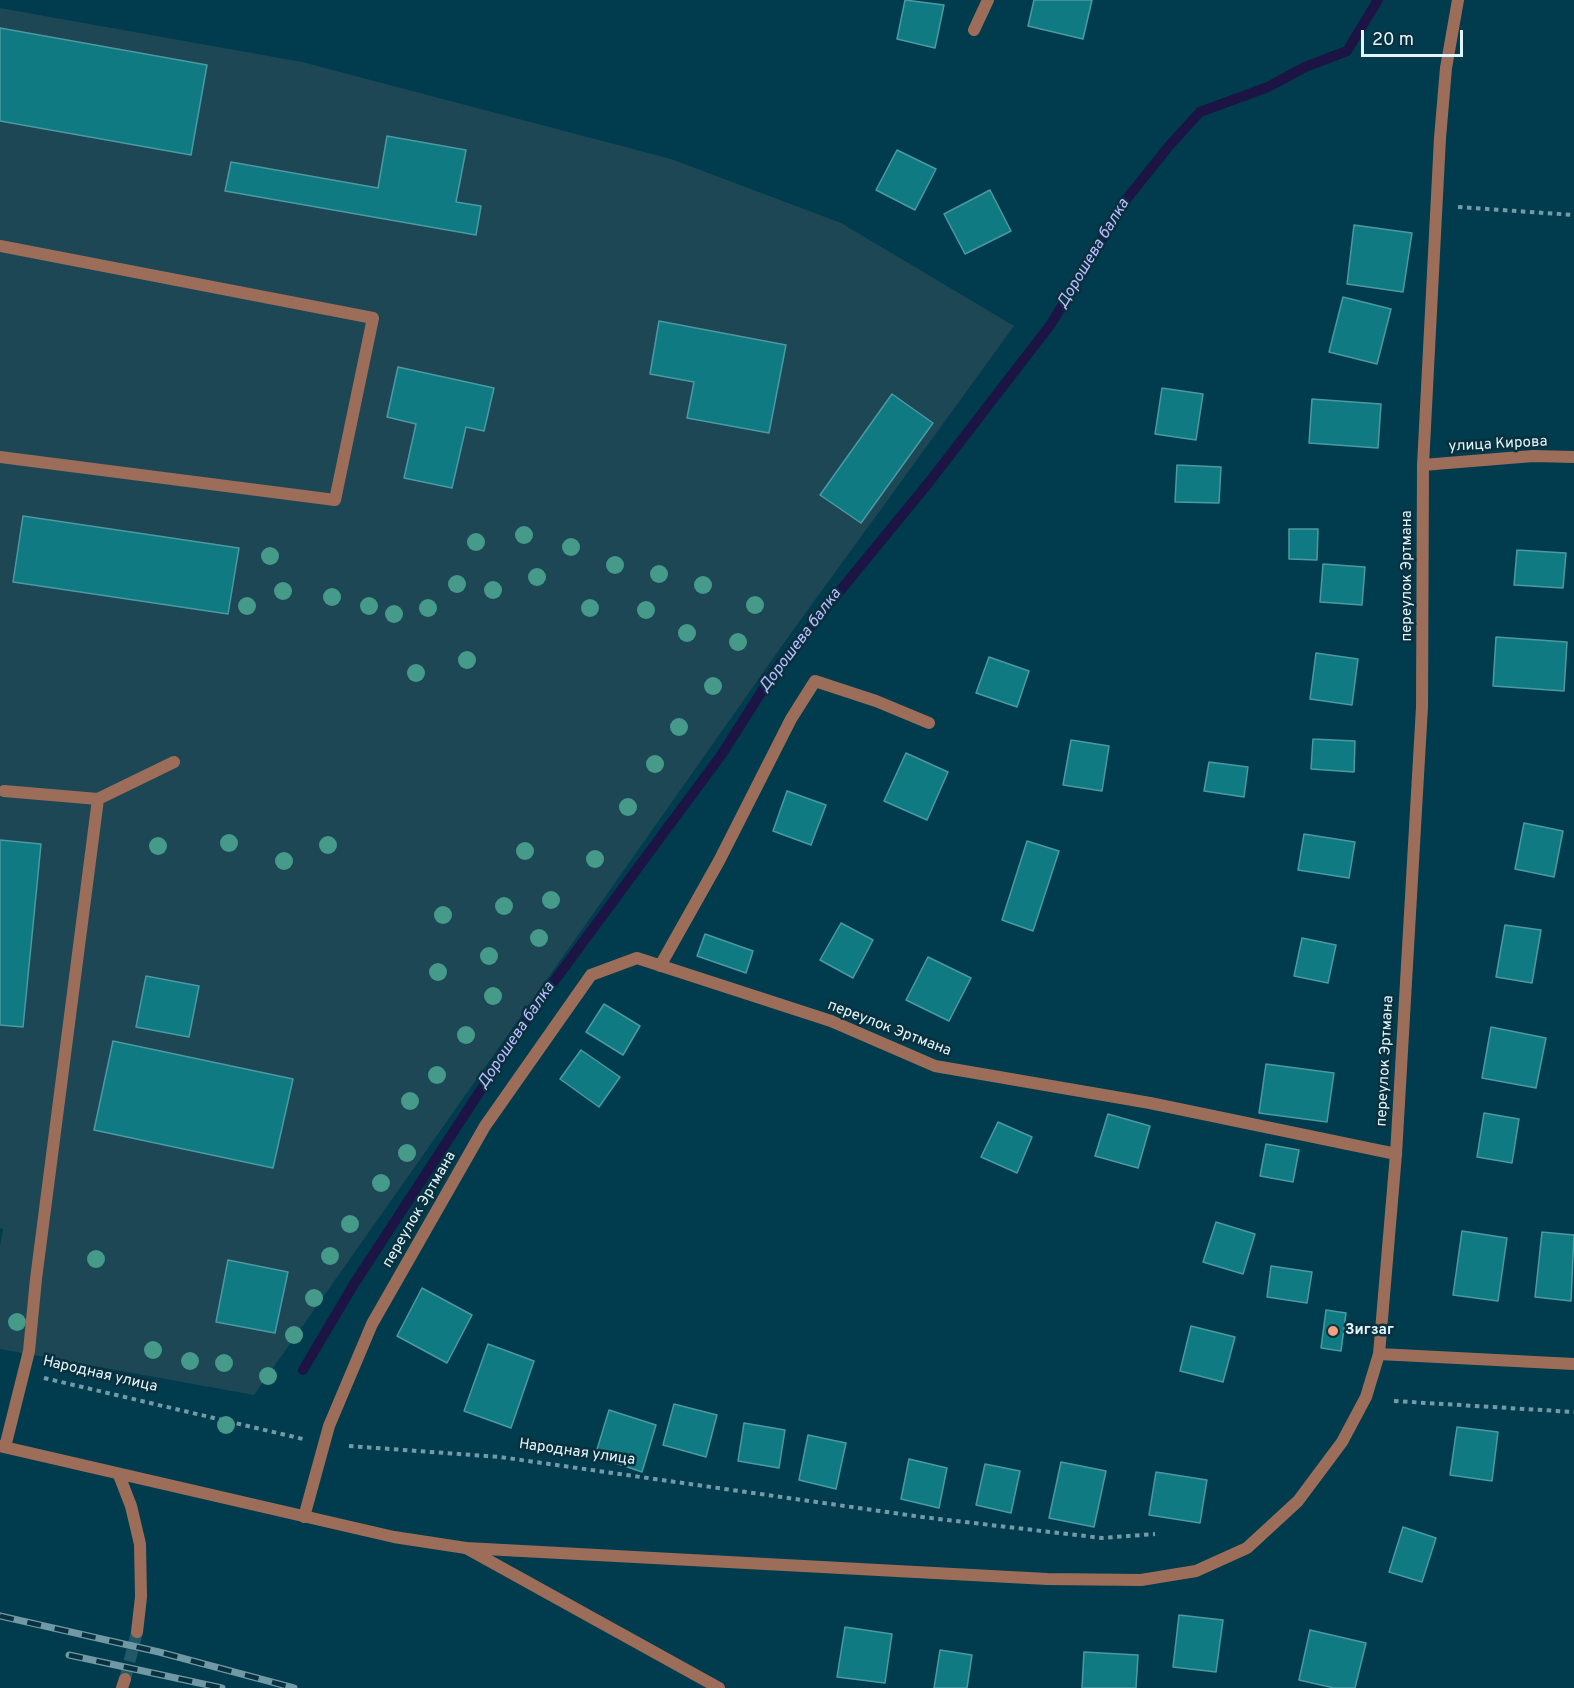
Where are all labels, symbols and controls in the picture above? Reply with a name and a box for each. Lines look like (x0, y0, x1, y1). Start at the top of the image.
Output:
scale bar (1364, 18, 1466, 56)
text: 20 m (1372, 29, 1414, 52)
water label: Дорошева балка (1054, 196, 1134, 312)
street label: улица Кирова (1448, 433, 1548, 457)
street label: переулок Эртмана (1399, 510, 1417, 642)
water label: Дорошева балка (756, 586, 846, 696)
water label: Дорошева балка (474, 979, 560, 1093)
street label: переулок Эртмана (1374, 995, 1398, 1127)
street label: переулок Эртмана (825, 997, 953, 1061)
street label: переулок Эртмана (379, 1149, 461, 1271)
place label: Зигзаг (1345, 1322, 1394, 1340)
marker: Зигзаг (1326, 1324, 1340, 1338)
street label: Народная улица (41, 1353, 159, 1397)
street label: Народная улица (518, 1436, 636, 1470)

